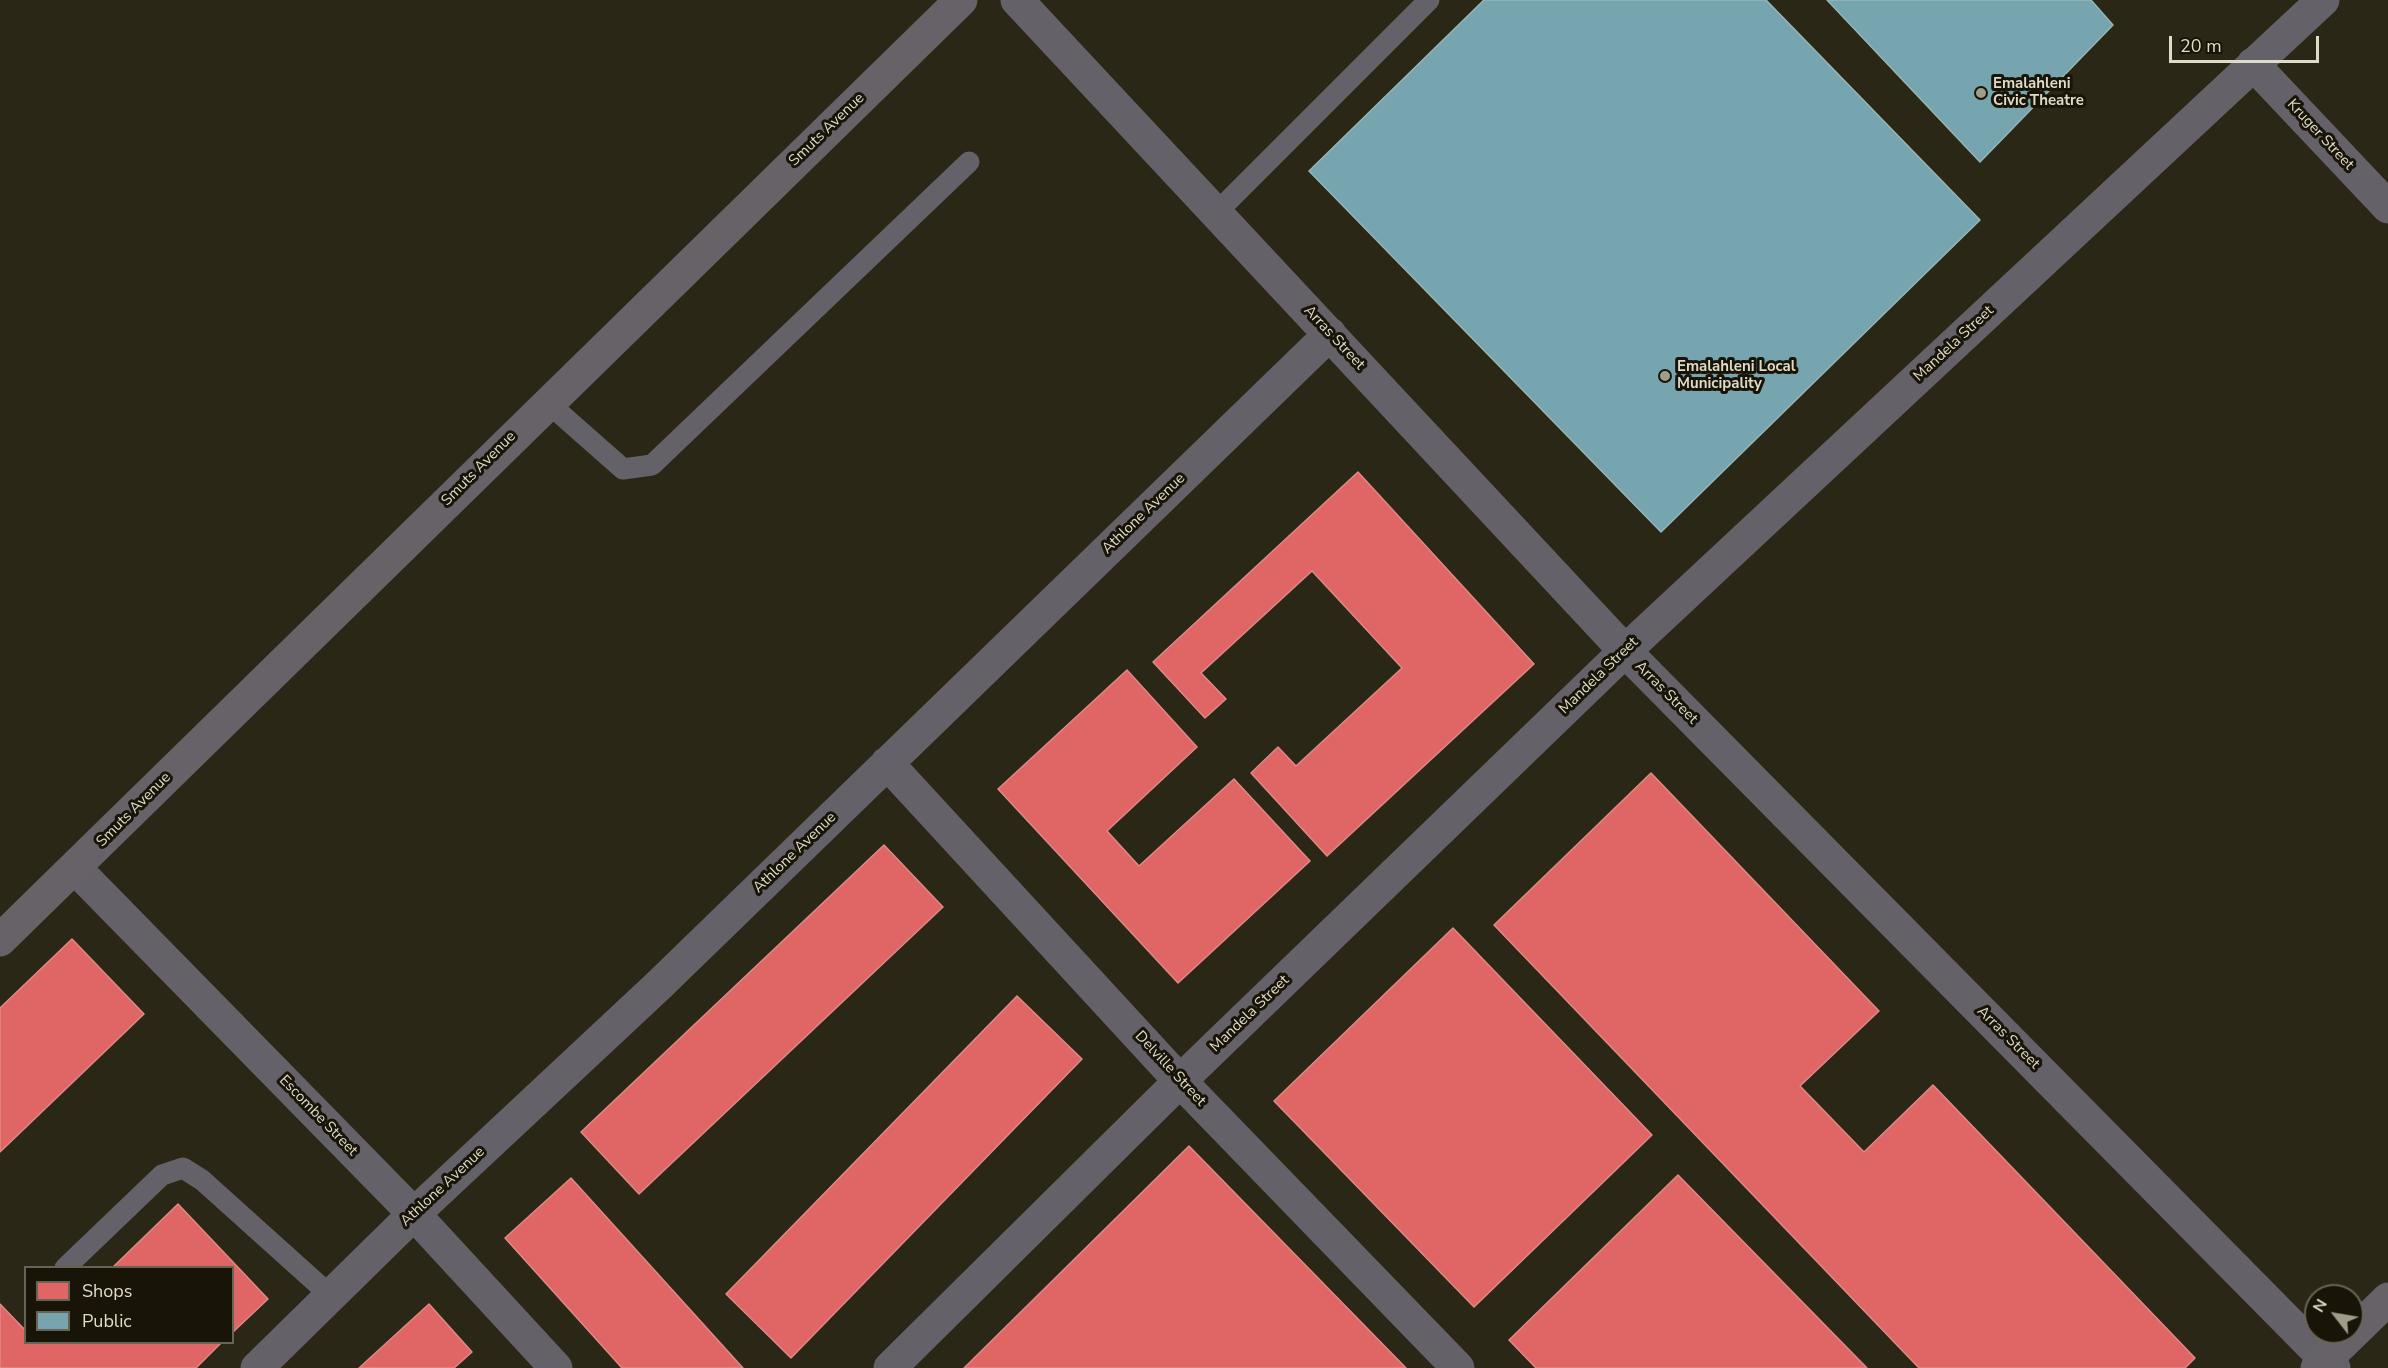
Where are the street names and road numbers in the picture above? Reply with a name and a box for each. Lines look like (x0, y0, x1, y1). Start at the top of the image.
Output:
street label: Smuts Avenue (786, 90, 868, 170)
street label: Kruger Street (2283, 96, 2357, 174)
street label: Arras Street (1300, 302, 1368, 374)
street label: Mandela Street (1910, 302, 1998, 386)
street label: Smuts Avenue (438, 428, 520, 510)
street label: Athlone Avenue (1099, 470, 1189, 558)
street label: Mandela Street (1556, 634, 1642, 718)
street label: Arras Street (1631, 658, 1701, 728)
street label: Smuts Avenue (93, 769, 175, 851)
street label: Athlone Avenue (750, 809, 840, 897)
street label: Mandela Street (1207, 972, 1293, 1056)
street label: Arras Street (1973, 1003, 2043, 1073)
street label: Delville Street (1131, 1028, 1209, 1110)
street label: Escombe Street (275, 1072, 361, 1160)
street label: Athlone Avenue (397, 1143, 489, 1231)

